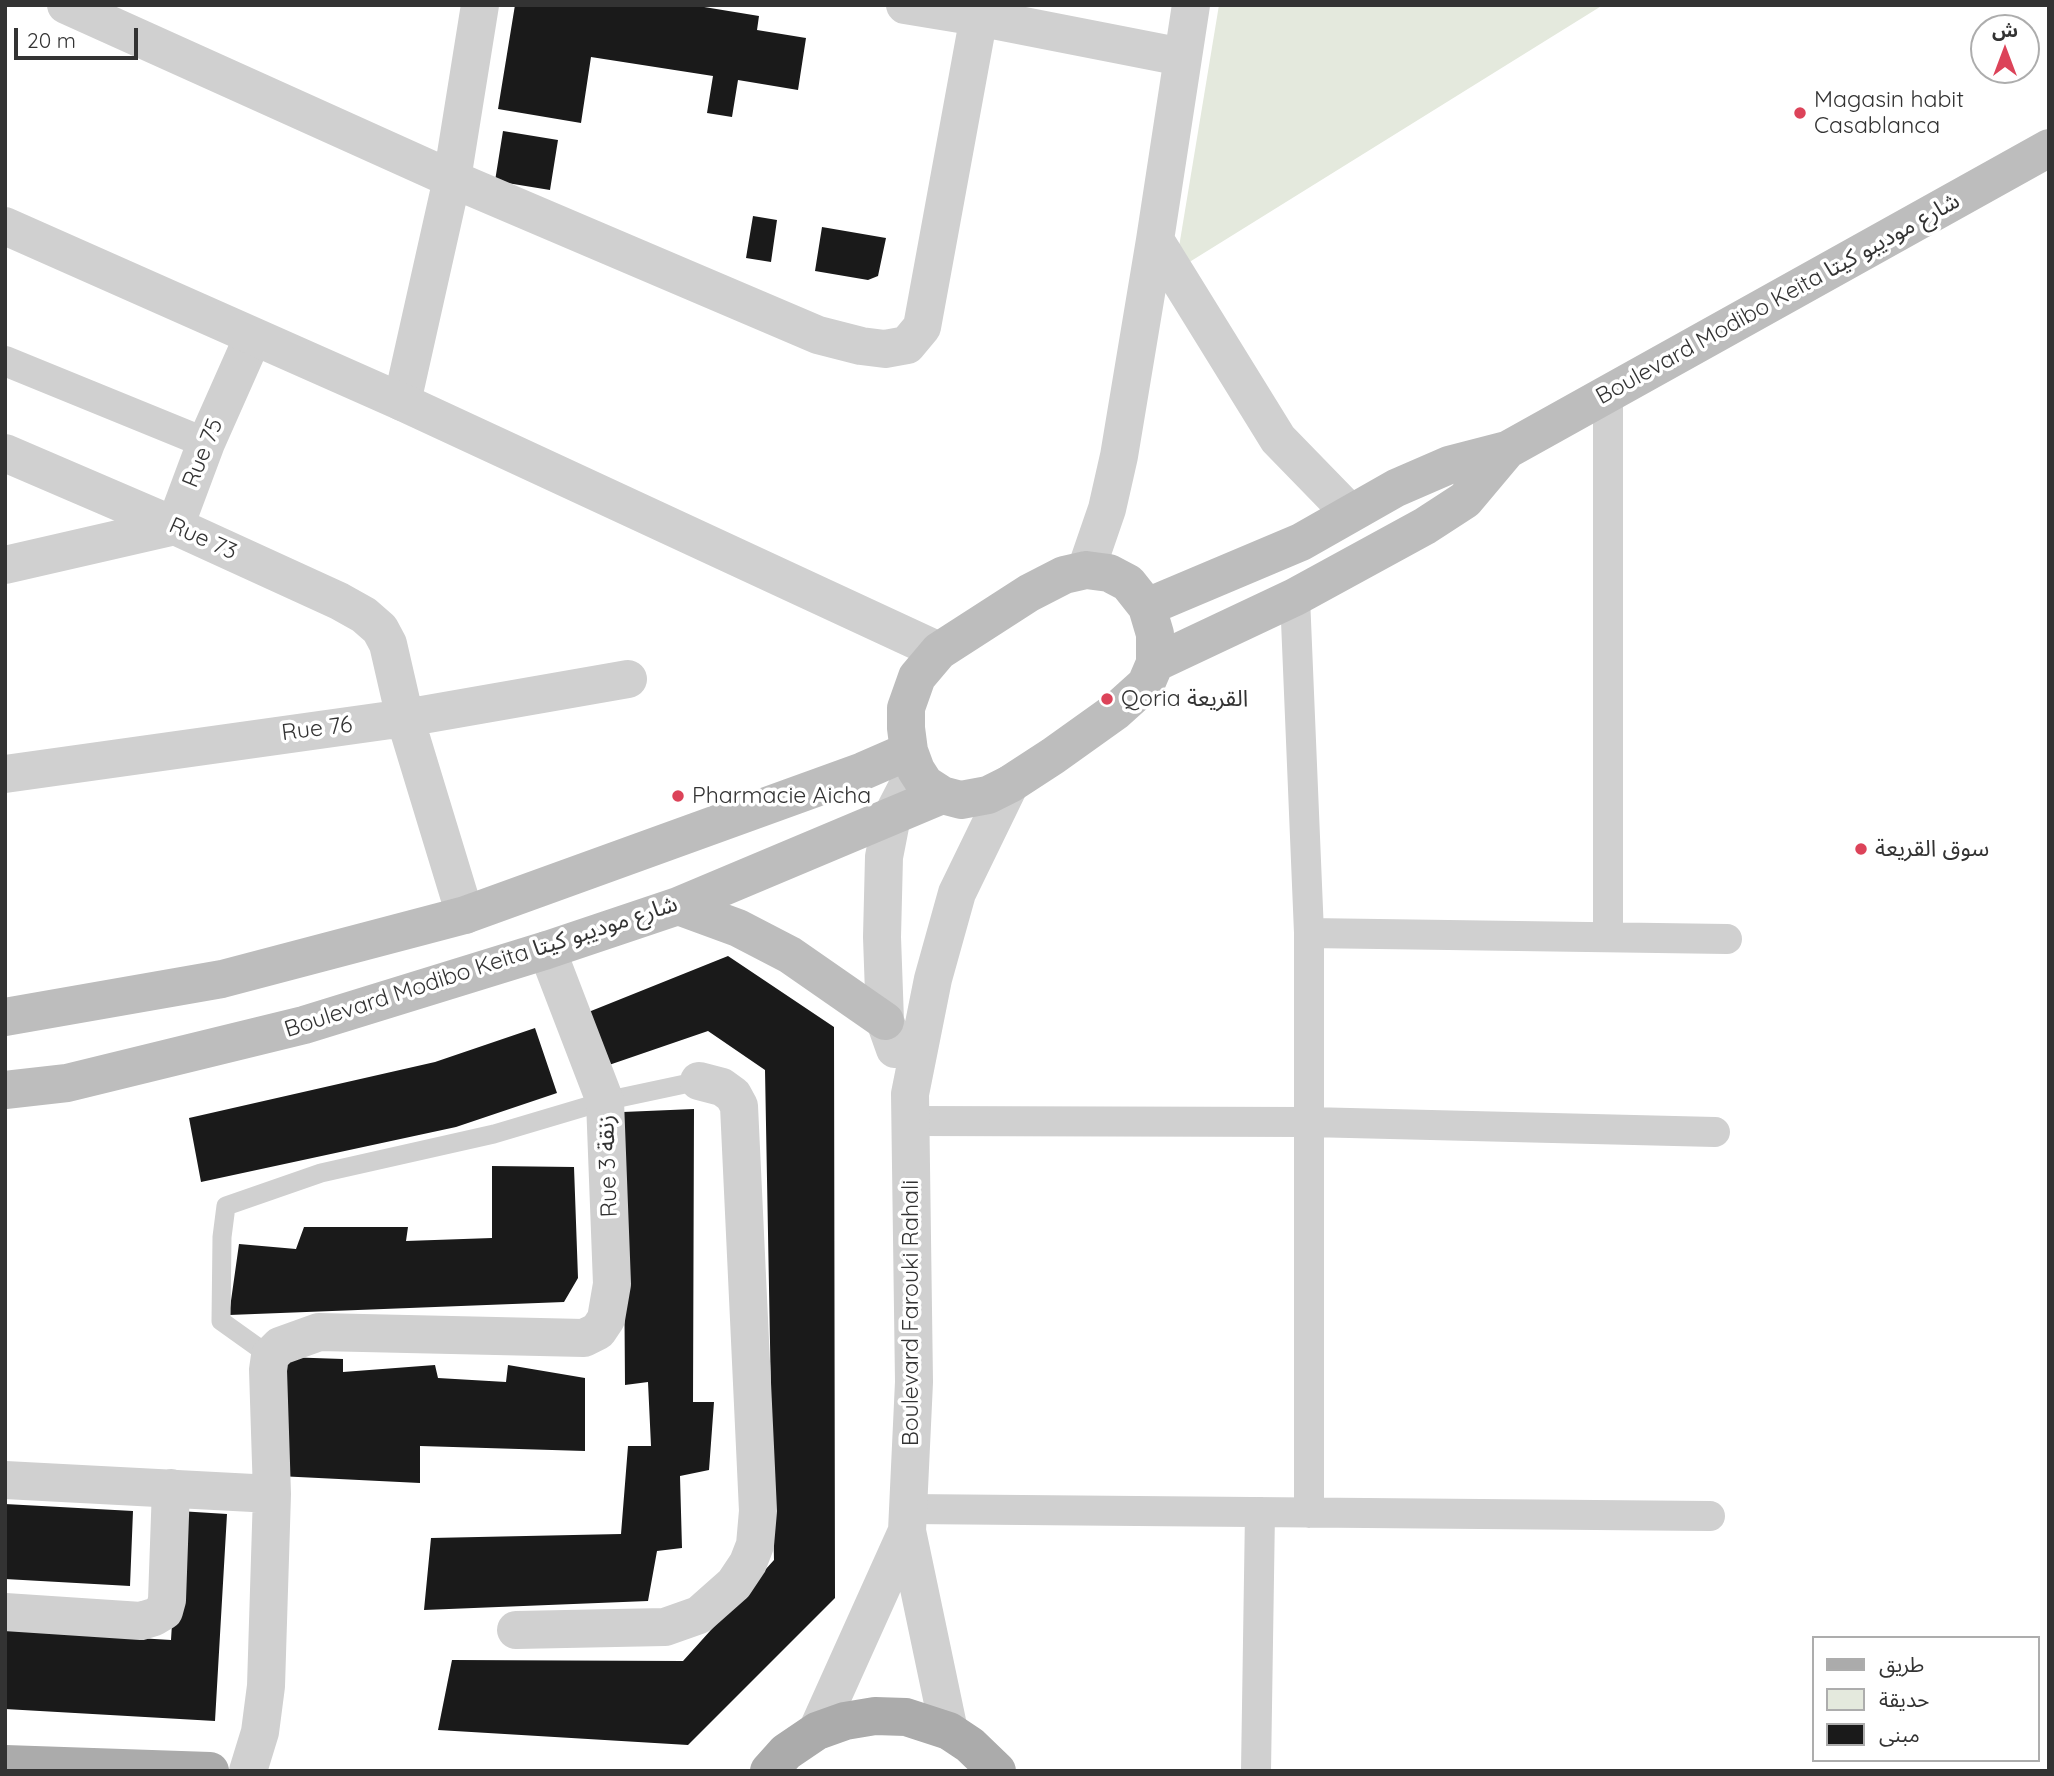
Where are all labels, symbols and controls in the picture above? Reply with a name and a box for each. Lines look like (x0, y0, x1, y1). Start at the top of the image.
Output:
scale bar (18, 14, 142, 58)
north arrow (1970, 14, 2040, 84)
text: ش (1992, 18, 2018, 42)
text: 20 m (27, 27, 76, 53)
place label: Magasin habit Casablanca (1814, 86, 1964, 140)
marker: Magasin habit Casablanca (1792, 105, 1808, 121)
street label: Boulevard Modibo Keita شارع موديبو كيتا (1591, 187, 1965, 411)
street label: Rue 75 (177, 415, 229, 491)
street label: Rue 73 (165, 512, 241, 566)
place label: Qoria القريعة (1121, 685, 1248, 713)
marker: Qoria القريعة (1099, 691, 1115, 707)
street label: Rue 76 (280, 711, 354, 747)
place label: Pharmacie Aicha (692, 782, 871, 810)
marker: Pharmacie Aicha (670, 788, 686, 804)
place label: سوق القريعة (1875, 835, 1989, 863)
marker: سوق القريعة (1853, 841, 1869, 857)
street label: Boulevard Modibo Keita شارع موديبو كيتا (281, 890, 681, 1044)
street label: Rue 3 زنقة (592, 1114, 624, 1218)
street label: Boulevard Farouki Rahali (897, 1180, 925, 1446)
legend (1812, 1636, 2040, 1762)
text: طريق (1879, 1651, 1924, 1677)
text: حديقة (1879, 1686, 1929, 1712)
text: مبنى (1879, 1721, 1920, 1747)

